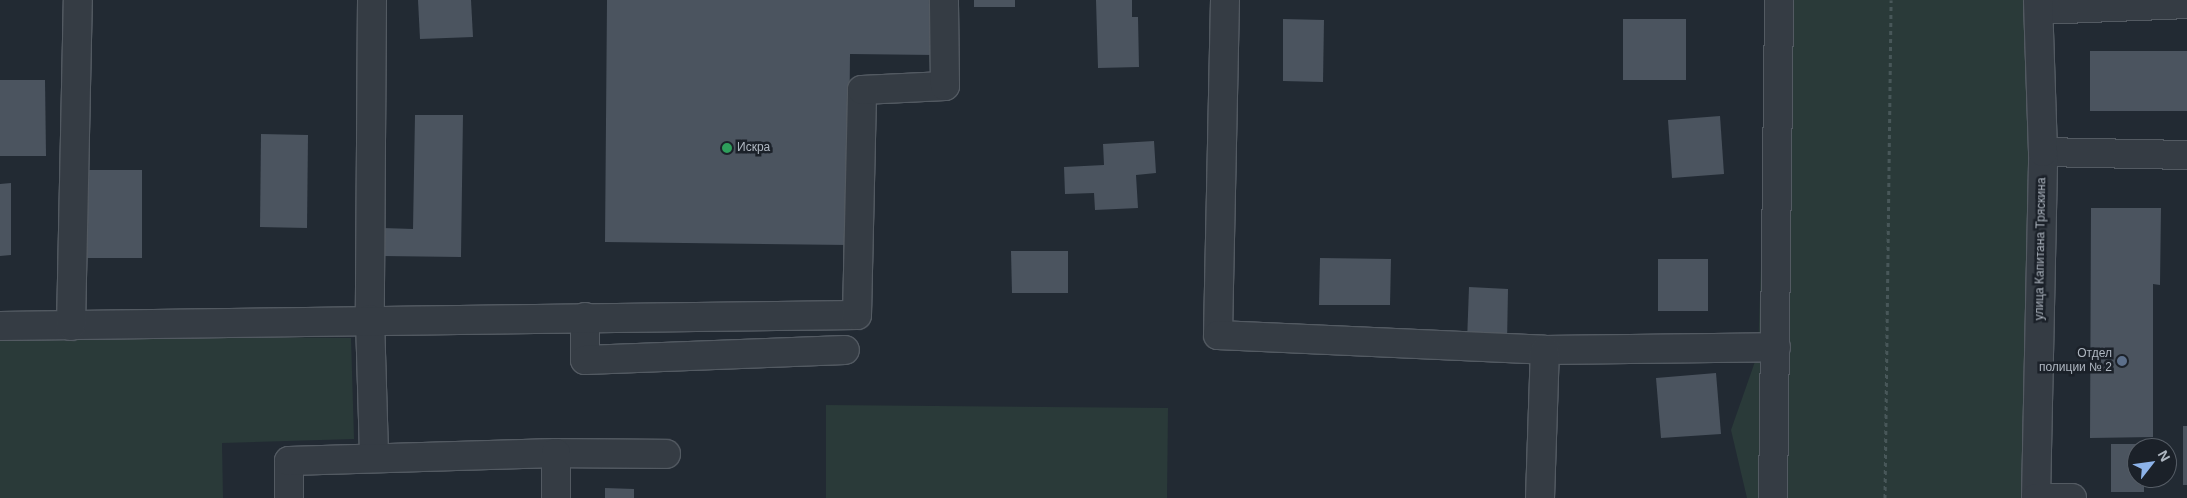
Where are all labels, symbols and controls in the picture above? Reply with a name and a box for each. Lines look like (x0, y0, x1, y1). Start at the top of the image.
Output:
place label: Искра (737, 141, 770, 155)
marker: Искра (721, 142, 733, 154)
street label: улица Капитана Тряскина (2033, 177, 2049, 321)
place label: Отдел полиции № 2 (2039, 347, 2112, 375)
marker: Отдел полиции № 2 (2116, 355, 2128, 367)
north arrow (2127, 438, 2177, 488)
text: N (2155, 448, 2174, 464)

